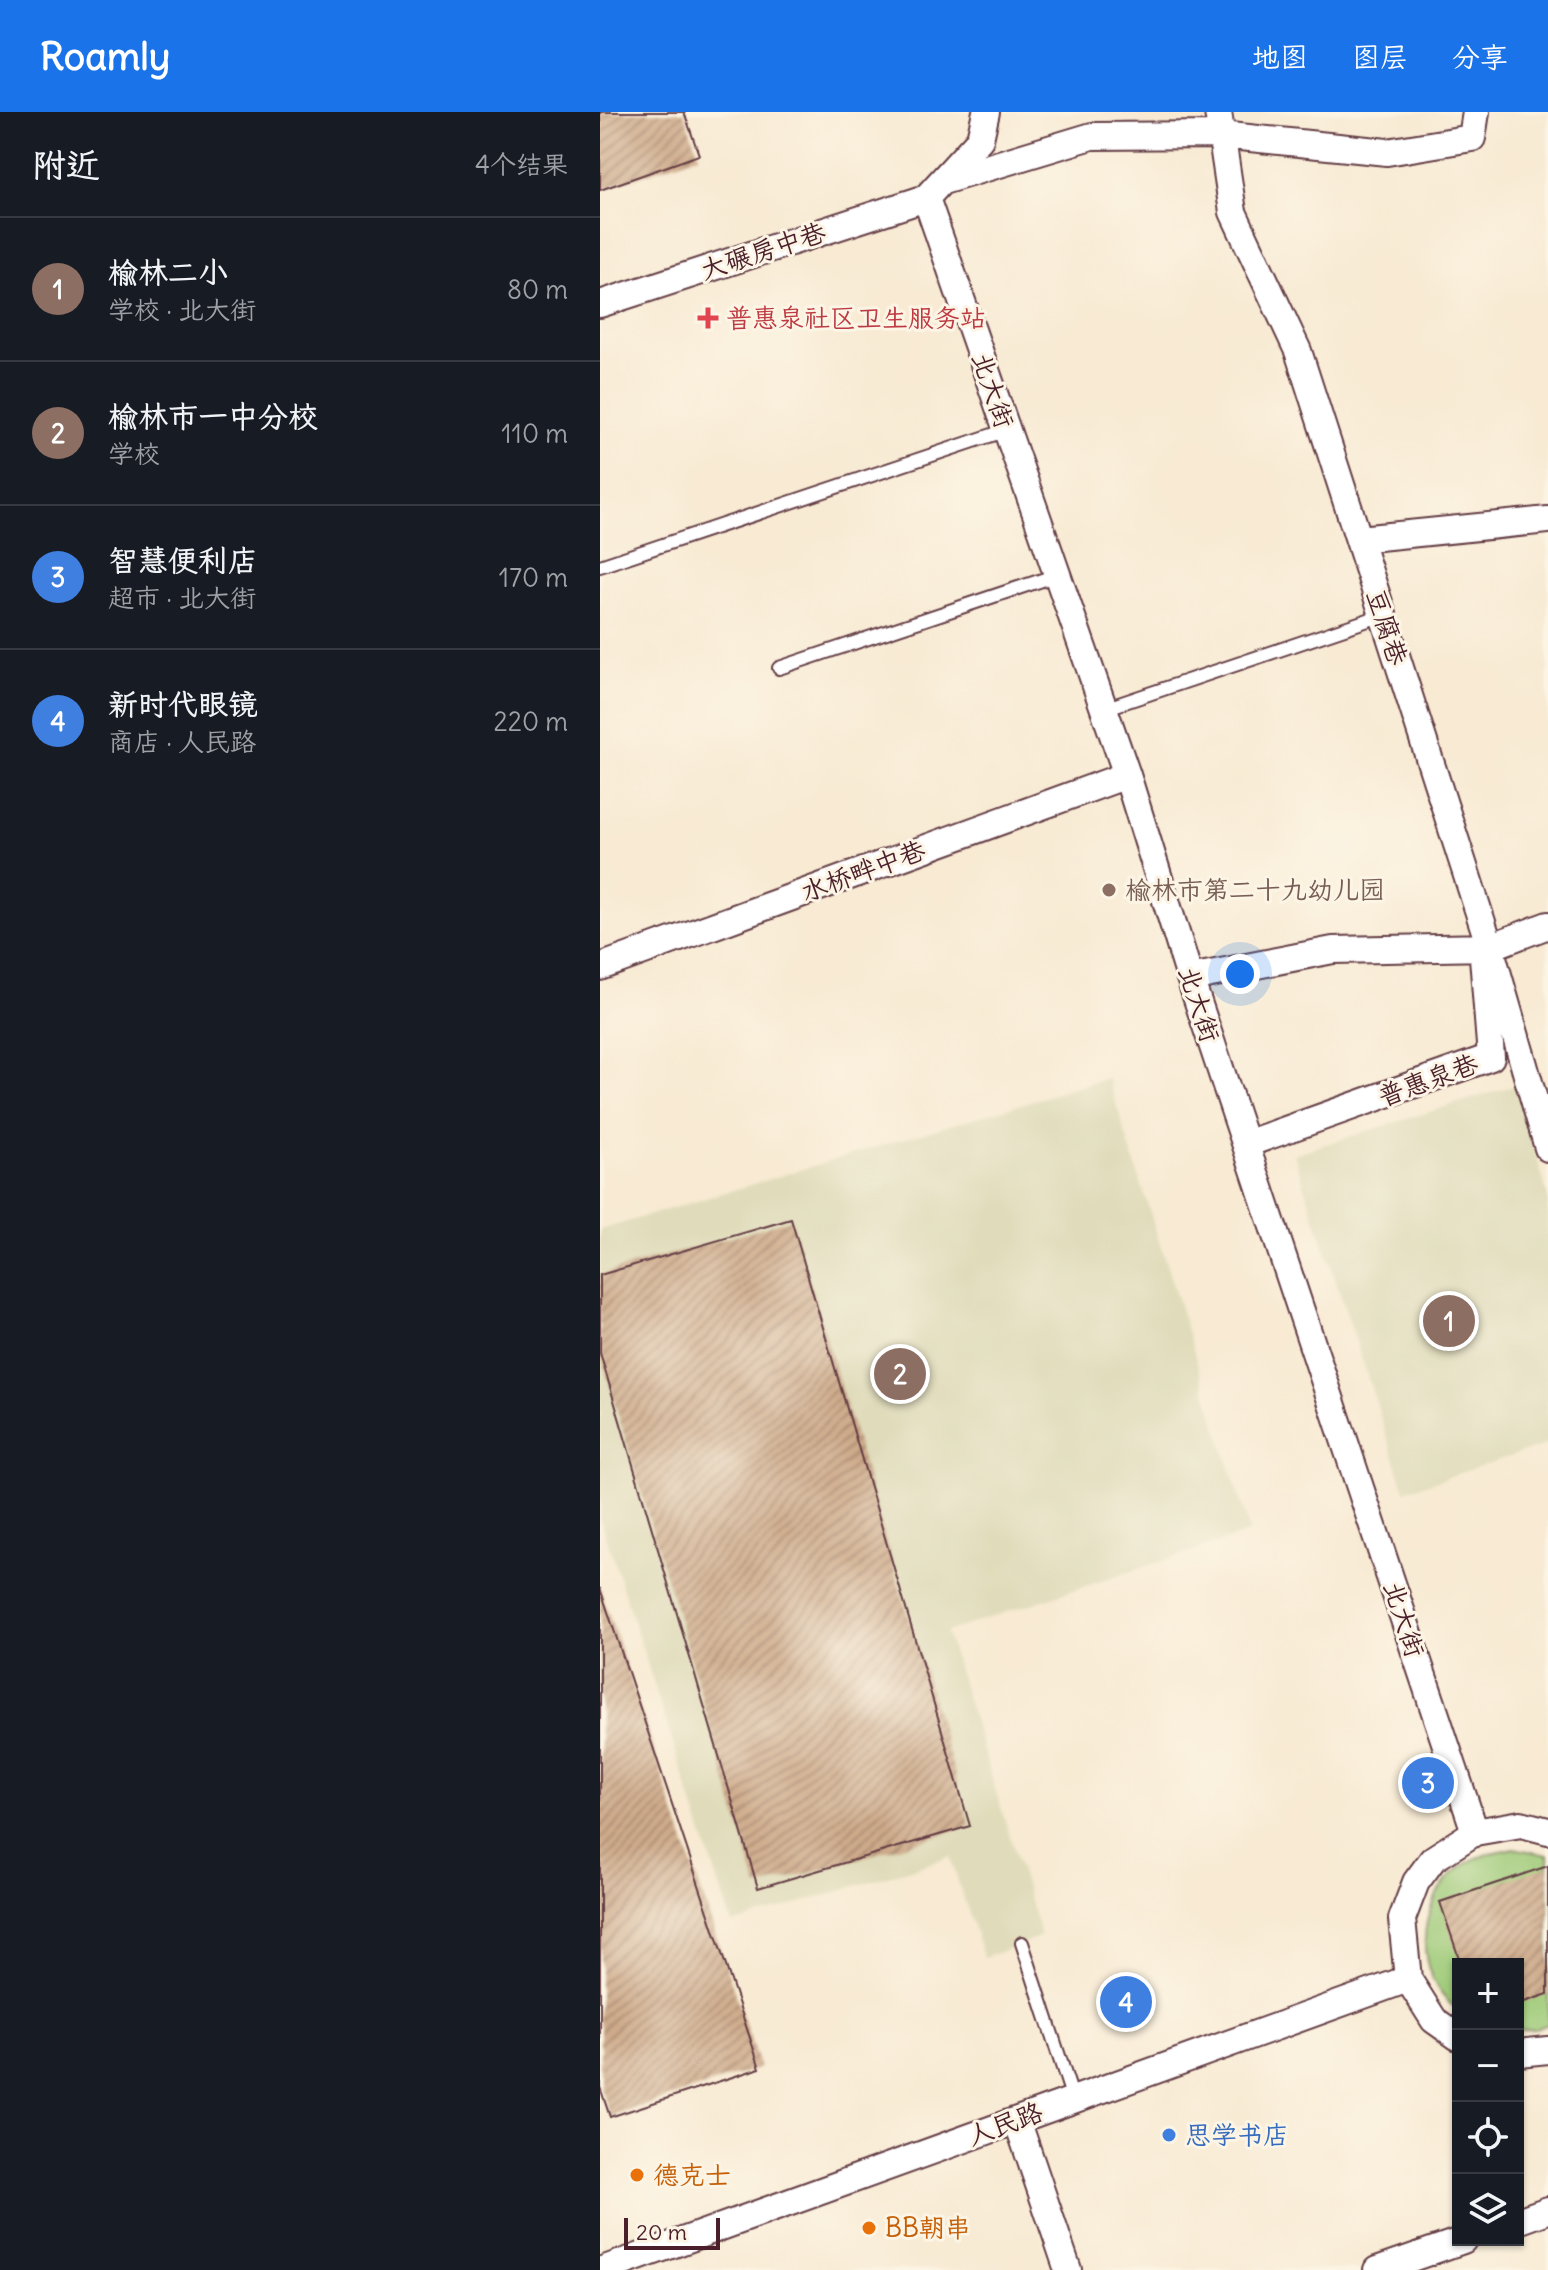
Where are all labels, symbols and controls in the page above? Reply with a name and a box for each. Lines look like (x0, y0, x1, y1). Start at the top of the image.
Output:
text: Roamly (40, 33, 170, 80)
text: 地图 (1252, 39, 1308, 75)
text: 图层 (1352, 39, 1408, 75)
text: 分享 (1452, 39, 1508, 75)
text: 附近 (32, 143, 100, 186)
text: 4个结果 (475, 148, 568, 181)
street label: 大碾房中巷 (696, 215, 830, 286)
text: 榆林二小 (108, 253, 228, 291)
text: 1 (53, 273, 63, 306)
text: 80 m (507, 273, 568, 306)
text: 学校 · 北大街 (108, 293, 256, 326)
place label: 普惠泉社区卫生服务站 (726, 301, 986, 334)
marker: 普惠泉社区卫生服务站 (697, 307, 719, 329)
street label: 北大街 (965, 348, 1022, 432)
text: 榆林市一中分校 (108, 397, 318, 435)
text: 2 (51, 417, 65, 450)
text: 110 m (501, 417, 568, 450)
text: 学校 (108, 437, 160, 470)
text: 智慧便利店 (108, 541, 258, 579)
text: 3 (51, 561, 65, 594)
text: 170 m (499, 561, 568, 594)
text: 超市 · 北大街 (108, 581, 256, 614)
street label: 豆腐巷 (1360, 585, 1415, 669)
text: 新时代眼镜 (108, 685, 258, 723)
text: 4 (50, 705, 66, 738)
text: 220 m (493, 705, 568, 738)
text: 商店 · 人民路 (108, 725, 256, 758)
street label: 水桥畔中巷 (796, 833, 930, 908)
place label: 榆林市第二十九幼儿园 (1125, 873, 1385, 906)
marker: 榆林市第二十九幼儿园 (1100, 881, 1118, 899)
your location (1220, 954, 1260, 994)
street label: 北大街 (1172, 962, 1227, 1046)
street label: 普惠泉巷 (1373, 1046, 1482, 1113)
pin: 1 (1423, 1291, 1475, 1351)
pin: 2 (874, 1344, 926, 1404)
street label: 北大街 (1377, 1577, 1432, 1661)
pin: 3 (1402, 1753, 1454, 1813)
map controls (1452, 1958, 1524, 2246)
button: + (1452, 1958, 1524, 2030)
pin: 4 (1100, 1972, 1152, 2032)
button: − (1452, 2030, 1524, 2102)
street label: 人民路 (963, 2095, 1047, 2152)
button: locate (1452, 2102, 1524, 2174)
place label: 思学书店 (1185, 2118, 1289, 2151)
marker: 思学书店 (1160, 2126, 1178, 2144)
place label: 德克士 (653, 2158, 731, 2191)
marker: 德克士 (628, 2166, 646, 2184)
button: layers (1452, 2174, 1524, 2246)
place label: BB朝串 (885, 2211, 971, 2244)
scale bar (624, 2214, 720, 2250)
text: 20 m (636, 2218, 687, 2246)
marker: BB朝串 (860, 2219, 878, 2237)

